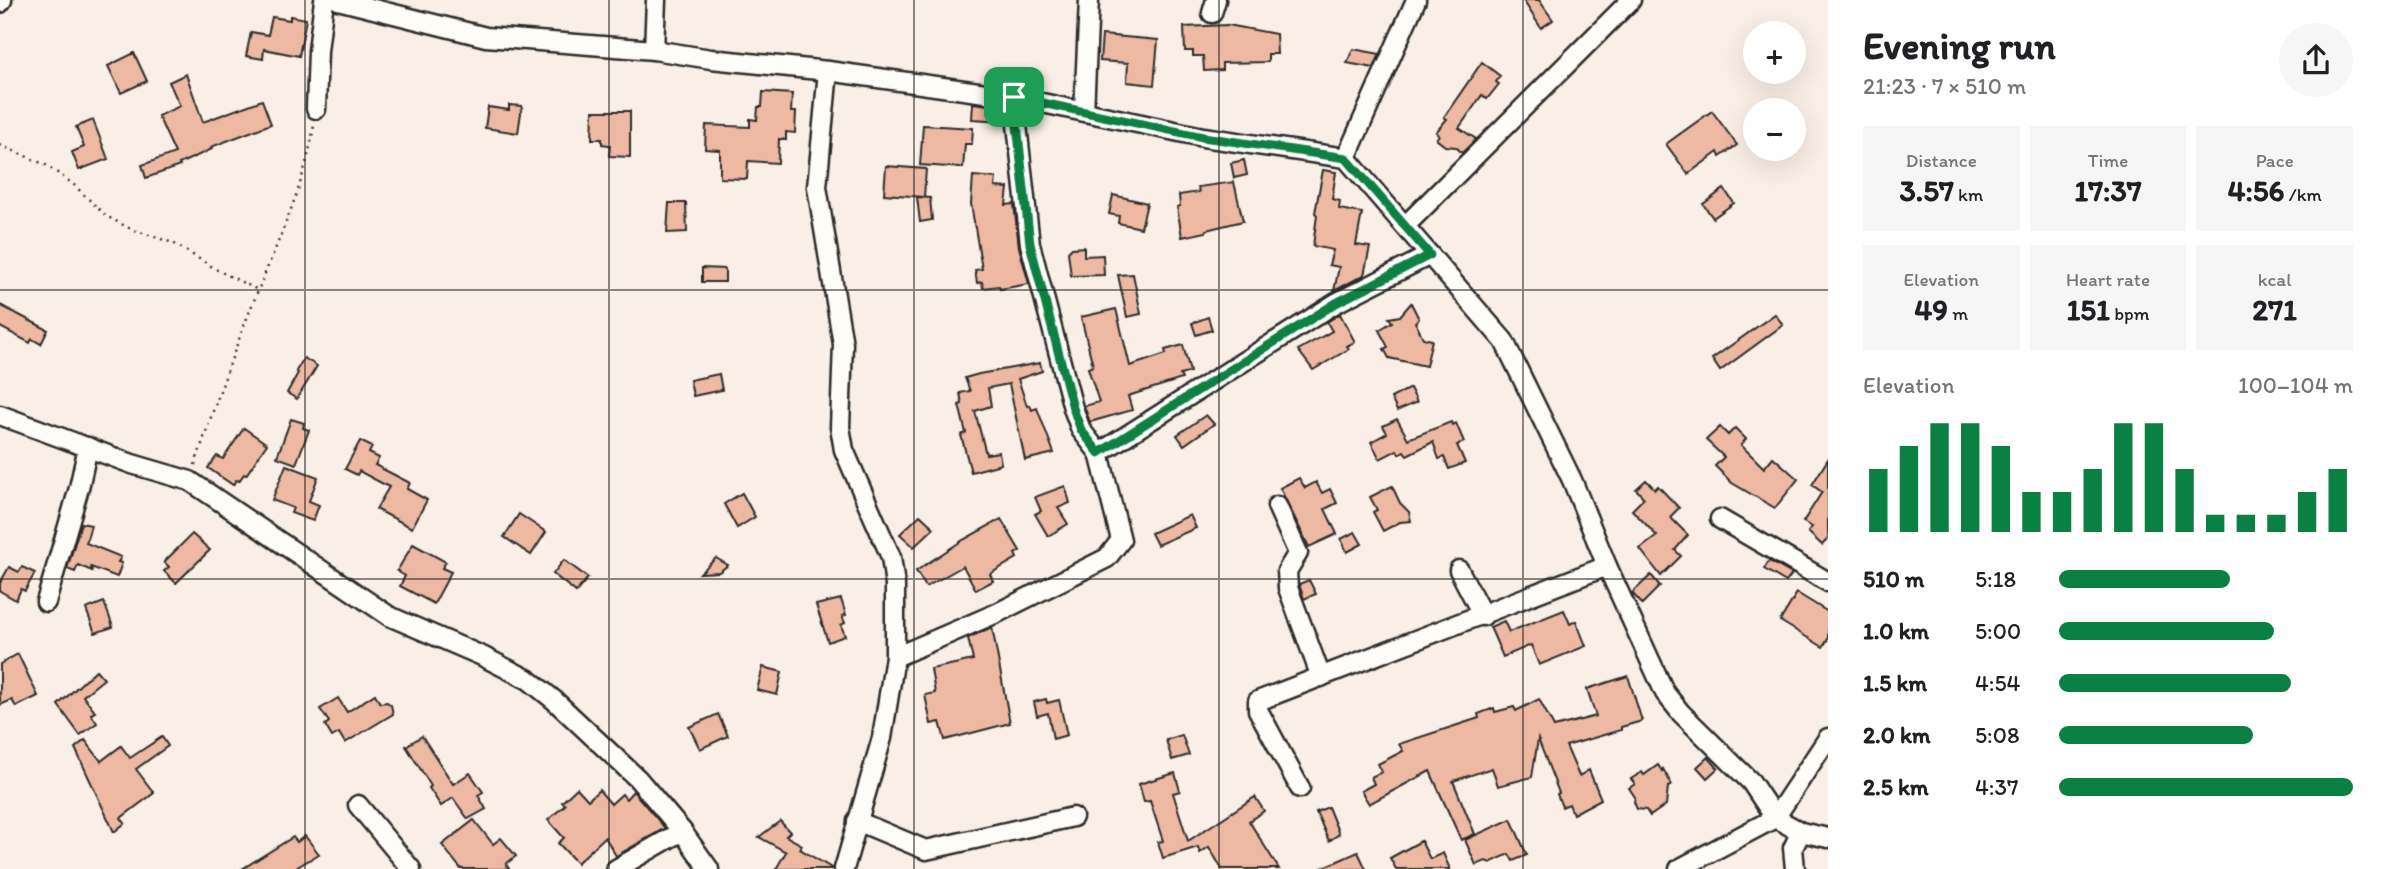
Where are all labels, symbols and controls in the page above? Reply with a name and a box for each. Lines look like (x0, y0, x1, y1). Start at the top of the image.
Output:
map controls (1743, 21, 1806, 161)
button: + (1743, 21, 1806, 84)
text: Evening run (1863, 23, 2056, 69)
button: share (2279, 23, 2353, 97)
pin (984, 67, 1044, 127)
text: 21:23 · 7 × 510 m (1863, 72, 2026, 100)
icon: arrive (995, 78, 1033, 116)
button: − (1743, 98, 1806, 161)
text: Distance (1906, 149, 1977, 172)
text: Time (2088, 149, 2128, 172)
text: Pace (2256, 149, 2294, 172)
text: 3.57 (1899, 172, 1954, 209)
text: 17:37 (2074, 172, 2142, 209)
text: 4:56 (2227, 172, 2284, 209)
text: km (1954, 183, 1983, 206)
text: /km (2284, 183, 2322, 206)
text: Elevation (1904, 268, 1979, 291)
text: Heart rate (2066, 268, 2150, 291)
text: kcal (2258, 268, 2292, 291)
text: 49 (1914, 291, 1948, 328)
text: 151 (2066, 291, 2110, 328)
text: 271 (2252, 291, 2297, 328)
text: m (1948, 302, 1968, 325)
text: bpm (2110, 302, 2150, 325)
text: Elevation (1863, 371, 1954, 399)
text: 100–104 m (2238, 371, 2353, 399)
text: 510 m (1863, 565, 1924, 593)
text: 5:18 (1975, 565, 2016, 593)
text: 1.0 km (1863, 617, 1929, 645)
text: 5:00 (1975, 617, 2021, 645)
text: 1.5 km (1863, 669, 1927, 697)
text: 4:54 (1975, 669, 2020, 697)
text: 2.0 km (1863, 721, 1931, 749)
text: 5:08 (1975, 721, 2019, 749)
text: 2.5 km (1863, 773, 1928, 801)
text: 4:37 (1975, 773, 2018, 801)

